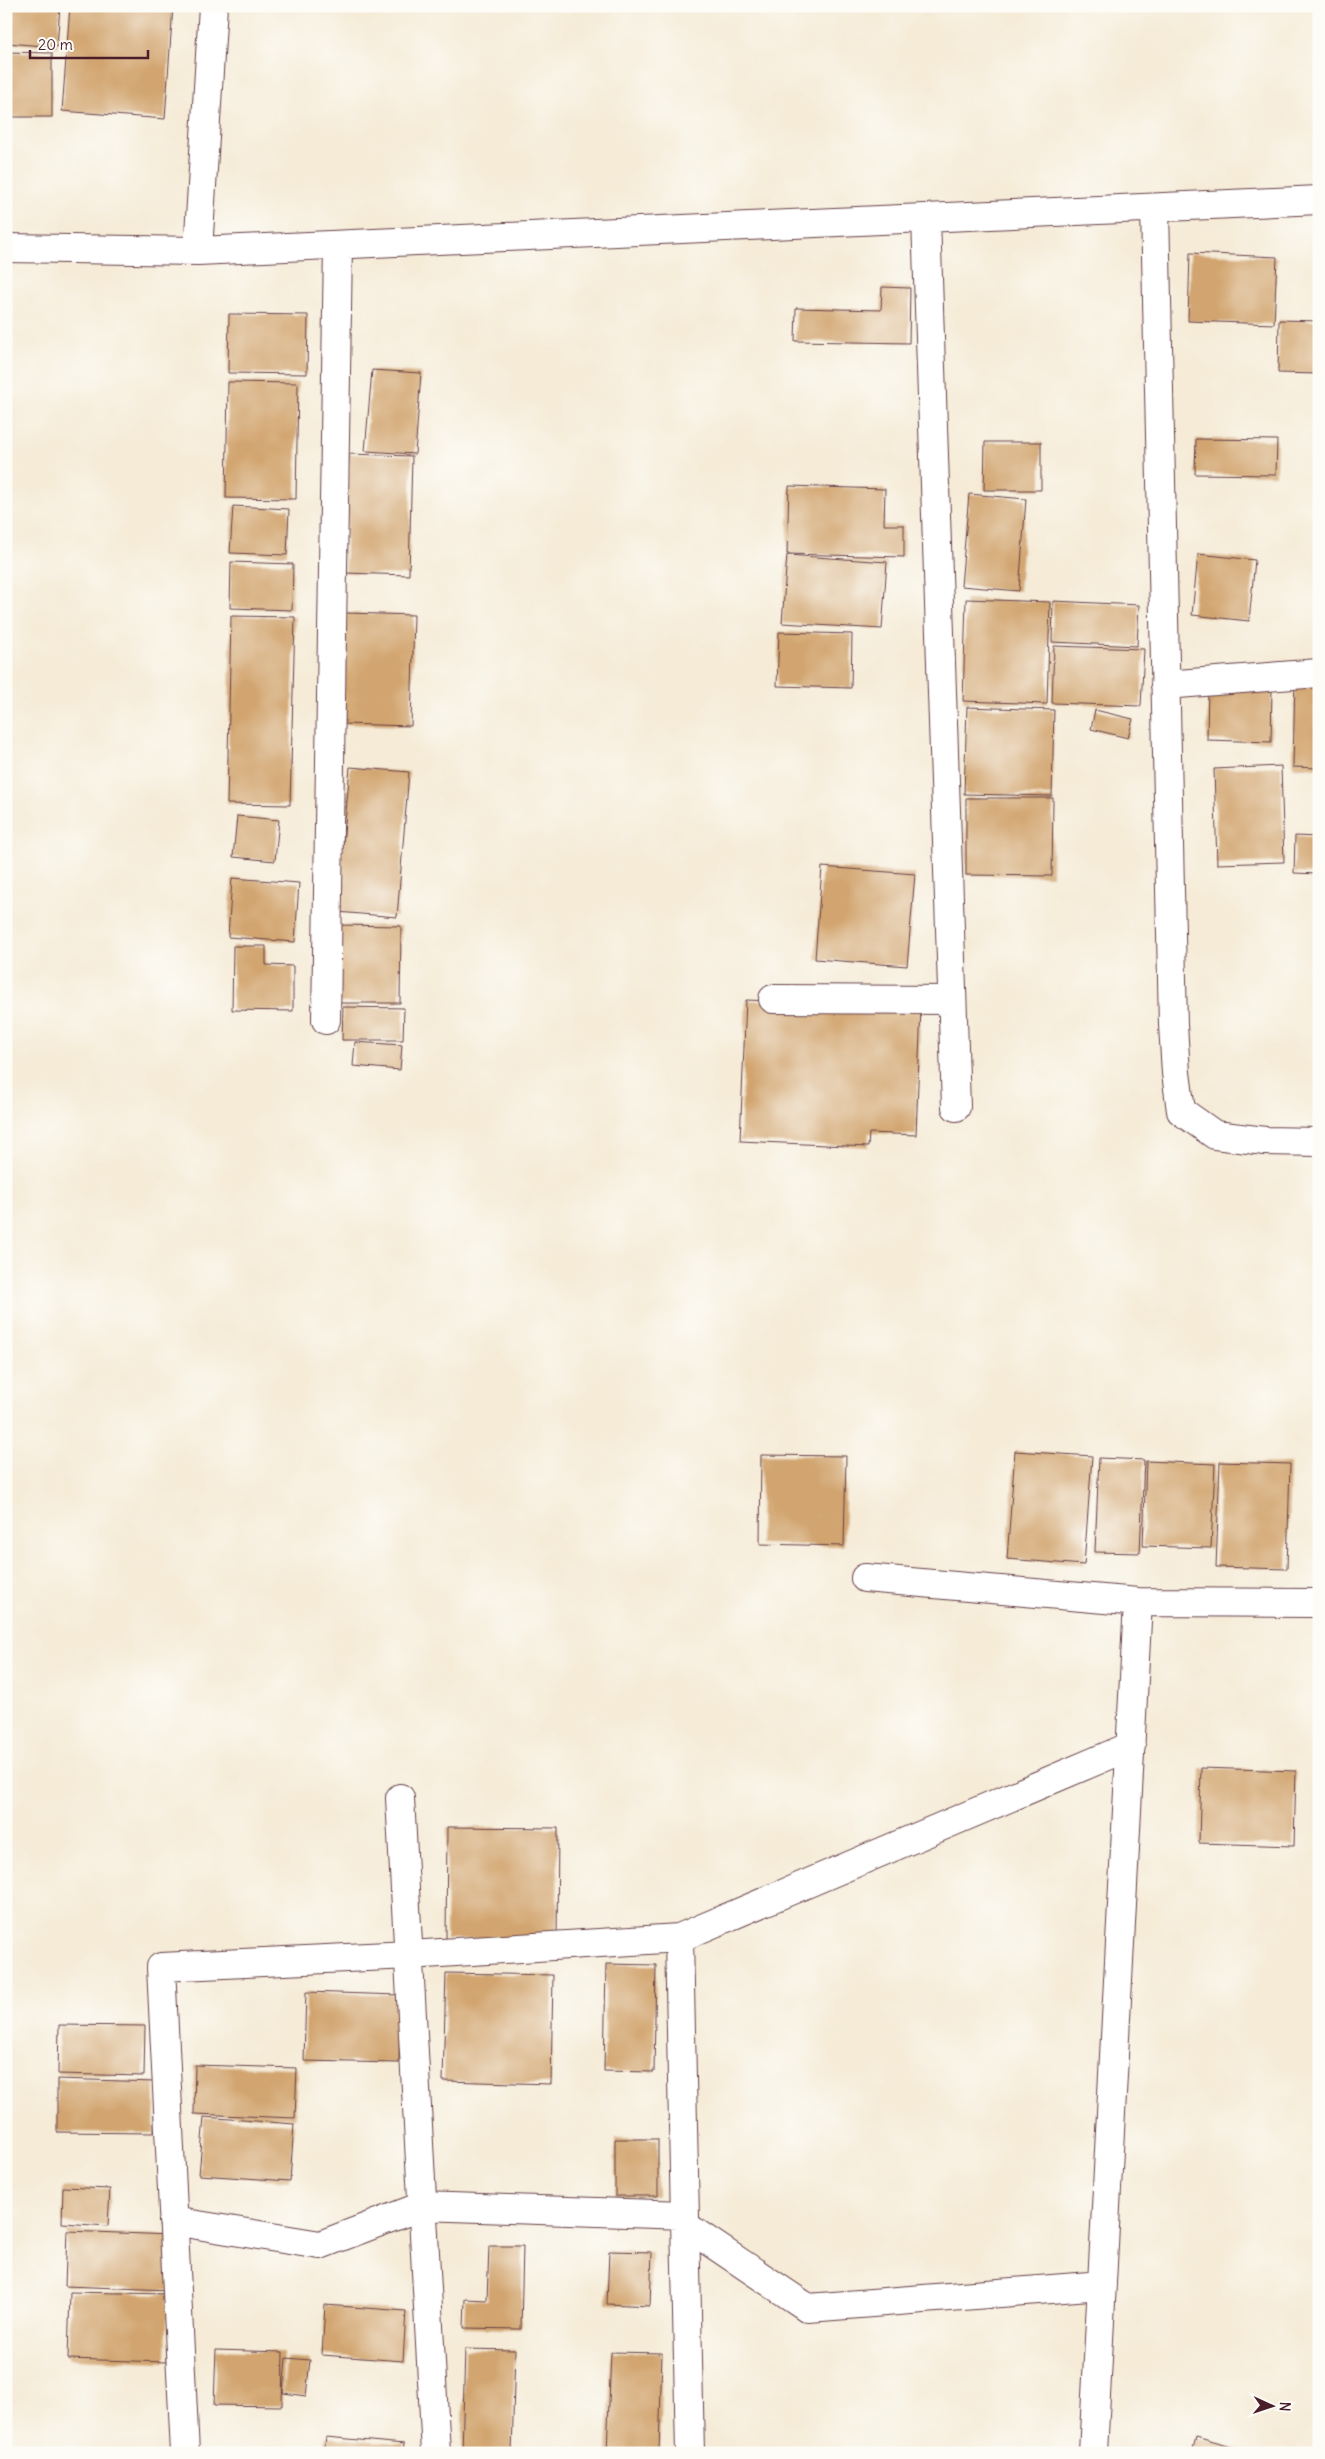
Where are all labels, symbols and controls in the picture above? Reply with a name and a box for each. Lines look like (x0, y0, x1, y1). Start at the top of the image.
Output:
scale bar (30, 28, 148, 60)
text: 20 m (38, 35, 73, 54)
north arrow (1248, 2382, 1298, 2432)
text: N (1276, 2401, 1294, 2412)

